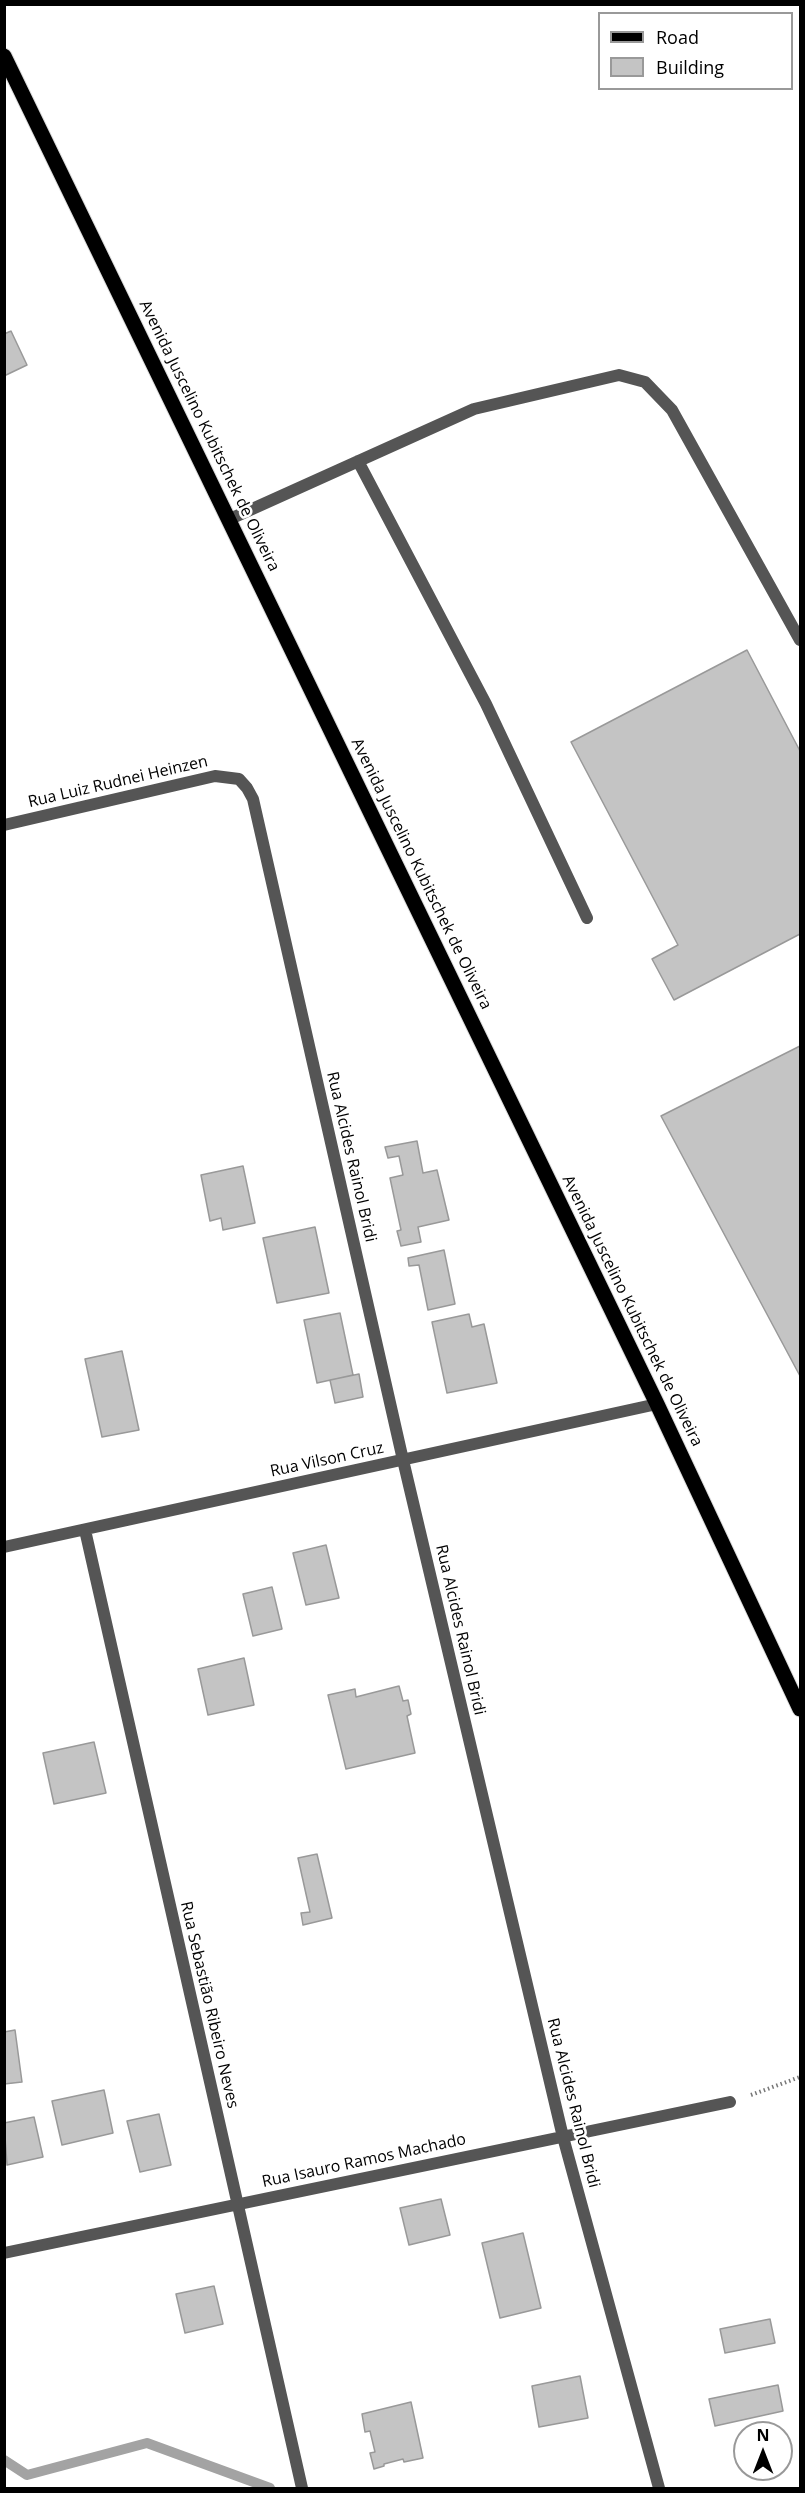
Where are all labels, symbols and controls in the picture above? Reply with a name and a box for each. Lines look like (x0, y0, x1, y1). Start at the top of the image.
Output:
legend (598, 12, 793, 90)
text: Road (656, 25, 699, 49)
text: Building (656, 55, 724, 79)
street label: Avenida Juscelino Kubitschek de Oliveira (135, 297, 283, 575)
street label: Avenida Juscelino Kubitschek de Oliveira (347, 735, 495, 1013)
street label: Rua Luiz Rudnei Heinzen (26, 752, 210, 812)
street label: Rua Alcides Rainol Bridi (322, 1070, 380, 1244)
street label: Avenida Juscelino Kubitschek de Oliveira (558, 1172, 706, 1450)
street label: Rua Vilson Cruz (269, 1439, 385, 1481)
street label: Rua Alcides Rainol Bridi (431, 1543, 489, 1717)
street label: Rua Sebastião Ribeiro Neves (176, 1900, 242, 2110)
street label: Rua Alcides Rainol Bridi (543, 2016, 603, 2190)
street label: Rua Isauro Ramos Machado (260, 2130, 468, 2192)
north arrow (733, 2421, 793, 2481)
text: N (756, 2424, 770, 2446)

